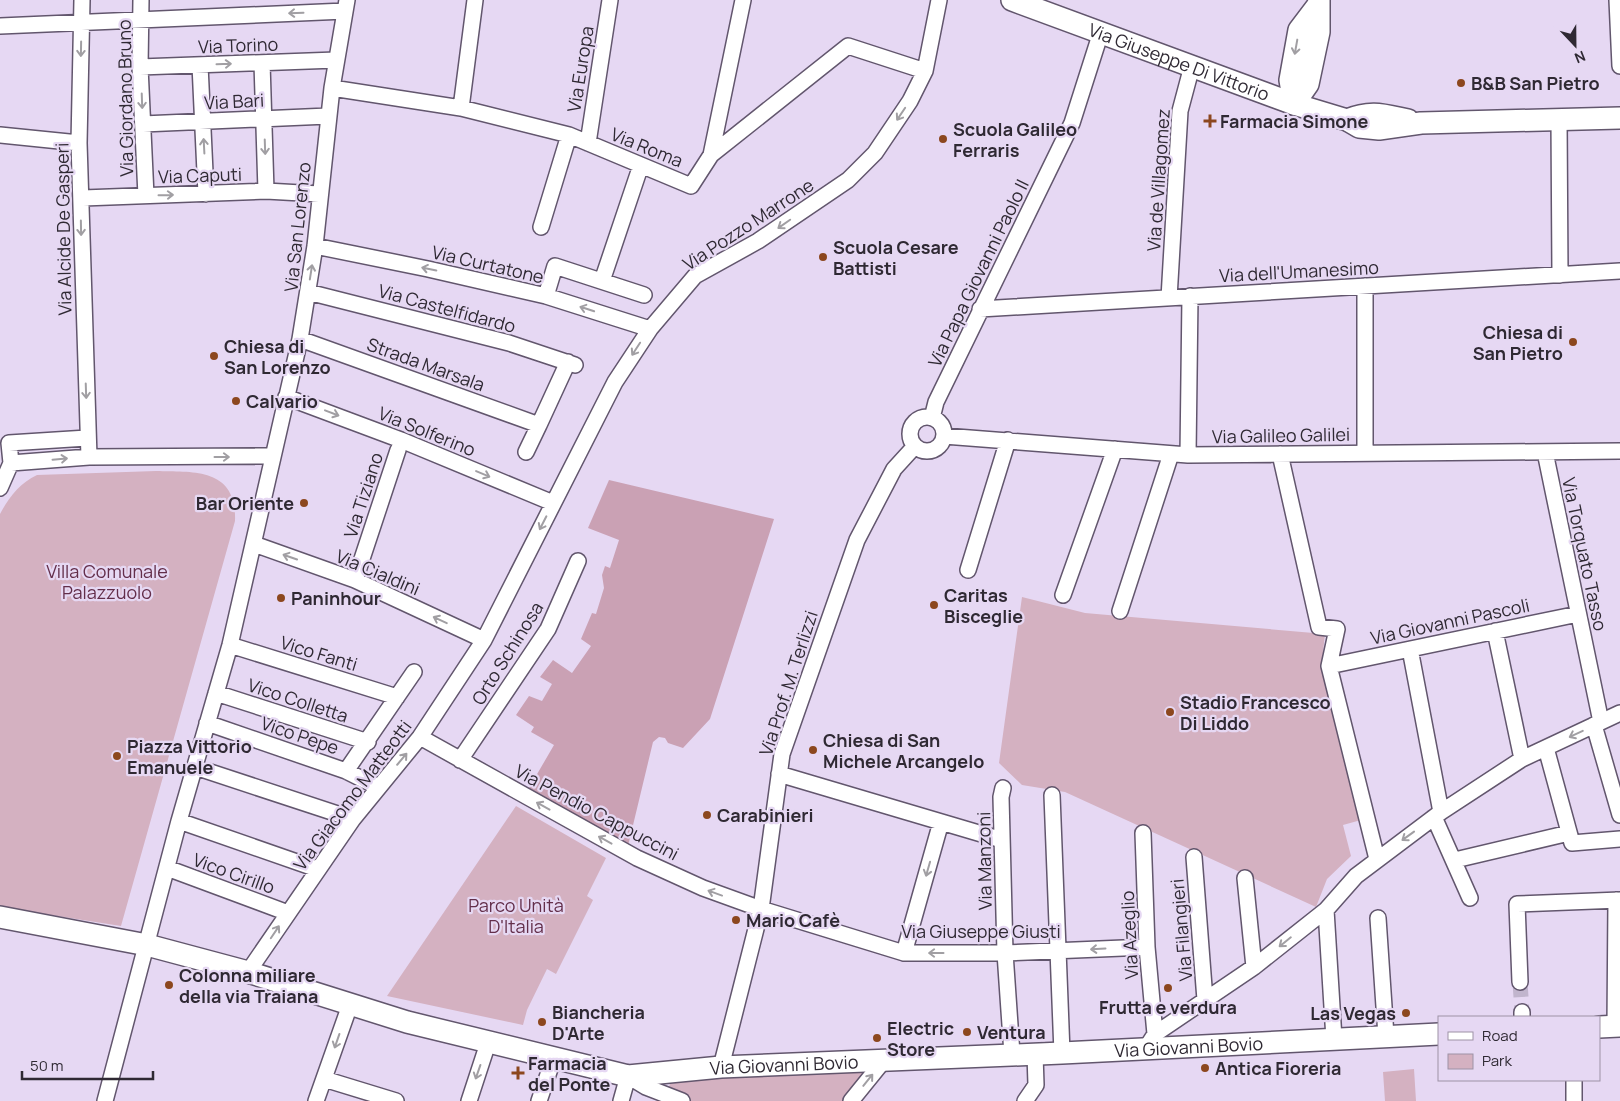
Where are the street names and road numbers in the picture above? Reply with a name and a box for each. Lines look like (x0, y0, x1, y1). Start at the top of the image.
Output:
street label: Via Giuseppe Di Vittorio (1085, 17, 1273, 106)
street label: Via Giordano Bruno (112, 19, 138, 177)
street label: Via Europa (561, 24, 599, 114)
street label: Via Torino (197, 32, 279, 58)
street label: Via Bari (203, 87, 265, 115)
street label: Via de Villagomez (1141, 108, 1175, 252)
street label: Via Roma (607, 122, 687, 172)
street label: Via Alcide De Gasperi (49, 142, 77, 316)
street label: Via San Lorenzo (278, 161, 316, 293)
street label: Via Caputi (158, 162, 242, 188)
street label: Via Pozzo Marrone (678, 173, 818, 275)
street label: Via Papa Giovanni Paolo II (922, 175, 1034, 371)
street label: Via Curtatone (430, 239, 546, 289)
street label: Via dell'Umanesimo (1219, 255, 1379, 287)
street label: Via Castelfidardo (376, 278, 518, 338)
street label: Strada Marsala (364, 332, 488, 396)
street label: Via Solferino (375, 401, 479, 461)
street label: Via Galileo Galilei (1212, 422, 1350, 448)
street label: Via Tiziano (338, 449, 388, 541)
street label: Via Torquato Tasso (1557, 475, 1613, 633)
street label: Via Cialdini (332, 543, 424, 601)
street label: Via Giovanni Pascoli (1368, 592, 1532, 650)
street label: Orto Schinosa (466, 597, 548, 709)
street label: Via Prof. M. Terlizzi (753, 607, 823, 759)
street label: Vico Fanti (278, 630, 360, 676)
street label: Vico Colletta (245, 672, 351, 728)
street label: Vico Pepe (258, 710, 342, 760)
street label: Via Giacomo Matteotti (288, 715, 416, 875)
street label: Via Pendio Cappuccini (511, 759, 683, 865)
street label: Via Manzoni (971, 812, 997, 910)
street label: Vico Cirillo (190, 847, 278, 899)
street label: Via Filangieri (1165, 878, 1197, 982)
street label: Via Azeglio (1115, 890, 1143, 980)
street label: Via Giuseppe Giusti (901, 919, 1061, 943)
street label: Via Giovanni Bovio (1114, 1031, 1264, 1062)
street label: Via Giovanni Bovio (709, 1049, 859, 1080)

